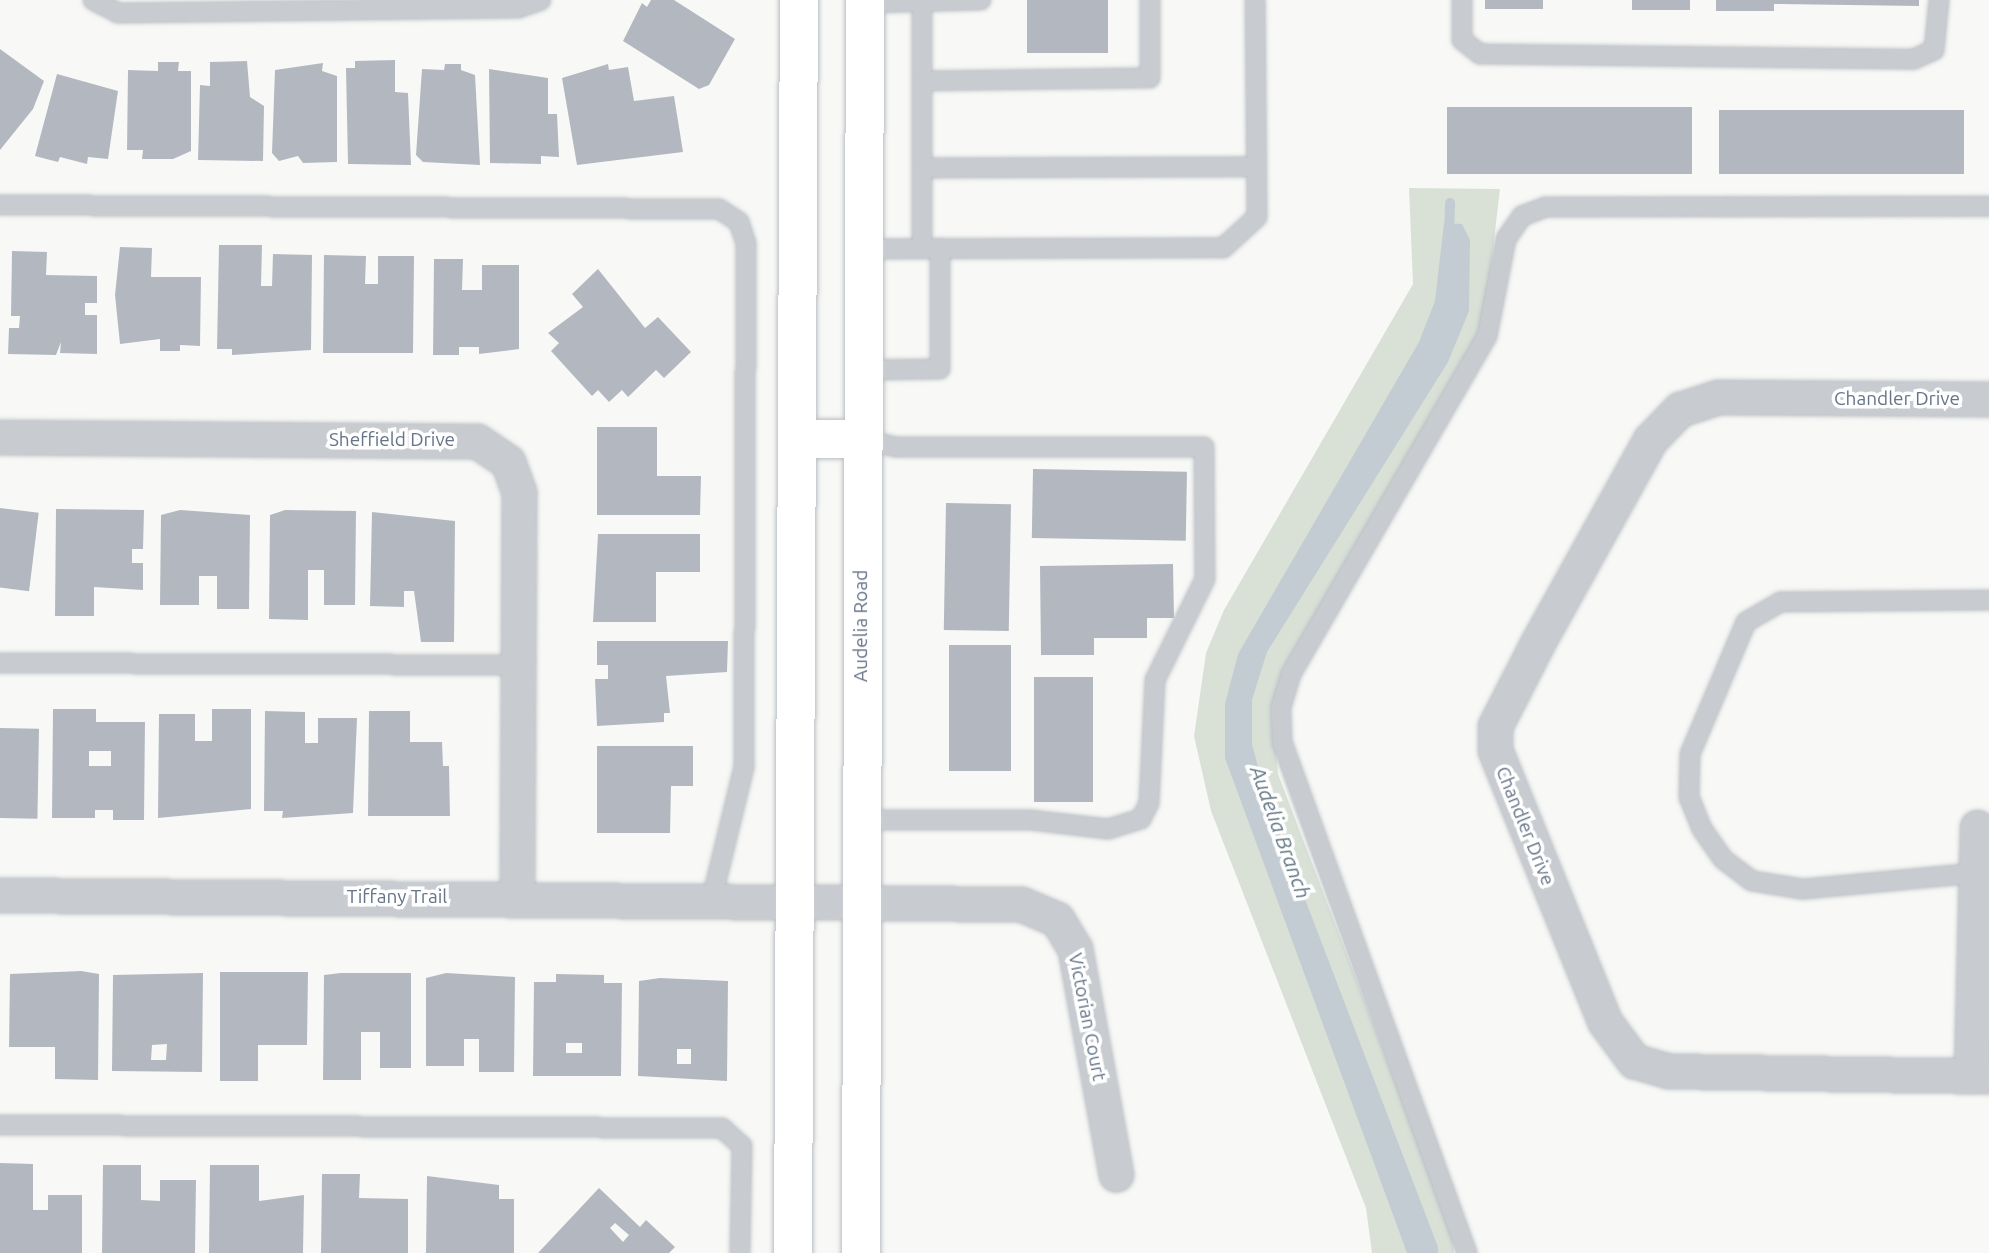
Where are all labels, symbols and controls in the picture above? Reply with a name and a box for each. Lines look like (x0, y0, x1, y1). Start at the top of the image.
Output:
street label: Chandler Drive (1834, 388, 1960, 410)
street label: Sheffield Drive (329, 429, 455, 451)
street label: Audelia Road (850, 570, 872, 682)
water label: Audelia Branch (1245, 762, 1317, 902)
street label: Chandler Drive (1491, 763, 1559, 889)
street label: Tiffany Trail (347, 886, 447, 908)
street label: Victorian Court (1063, 951, 1111, 1083)

